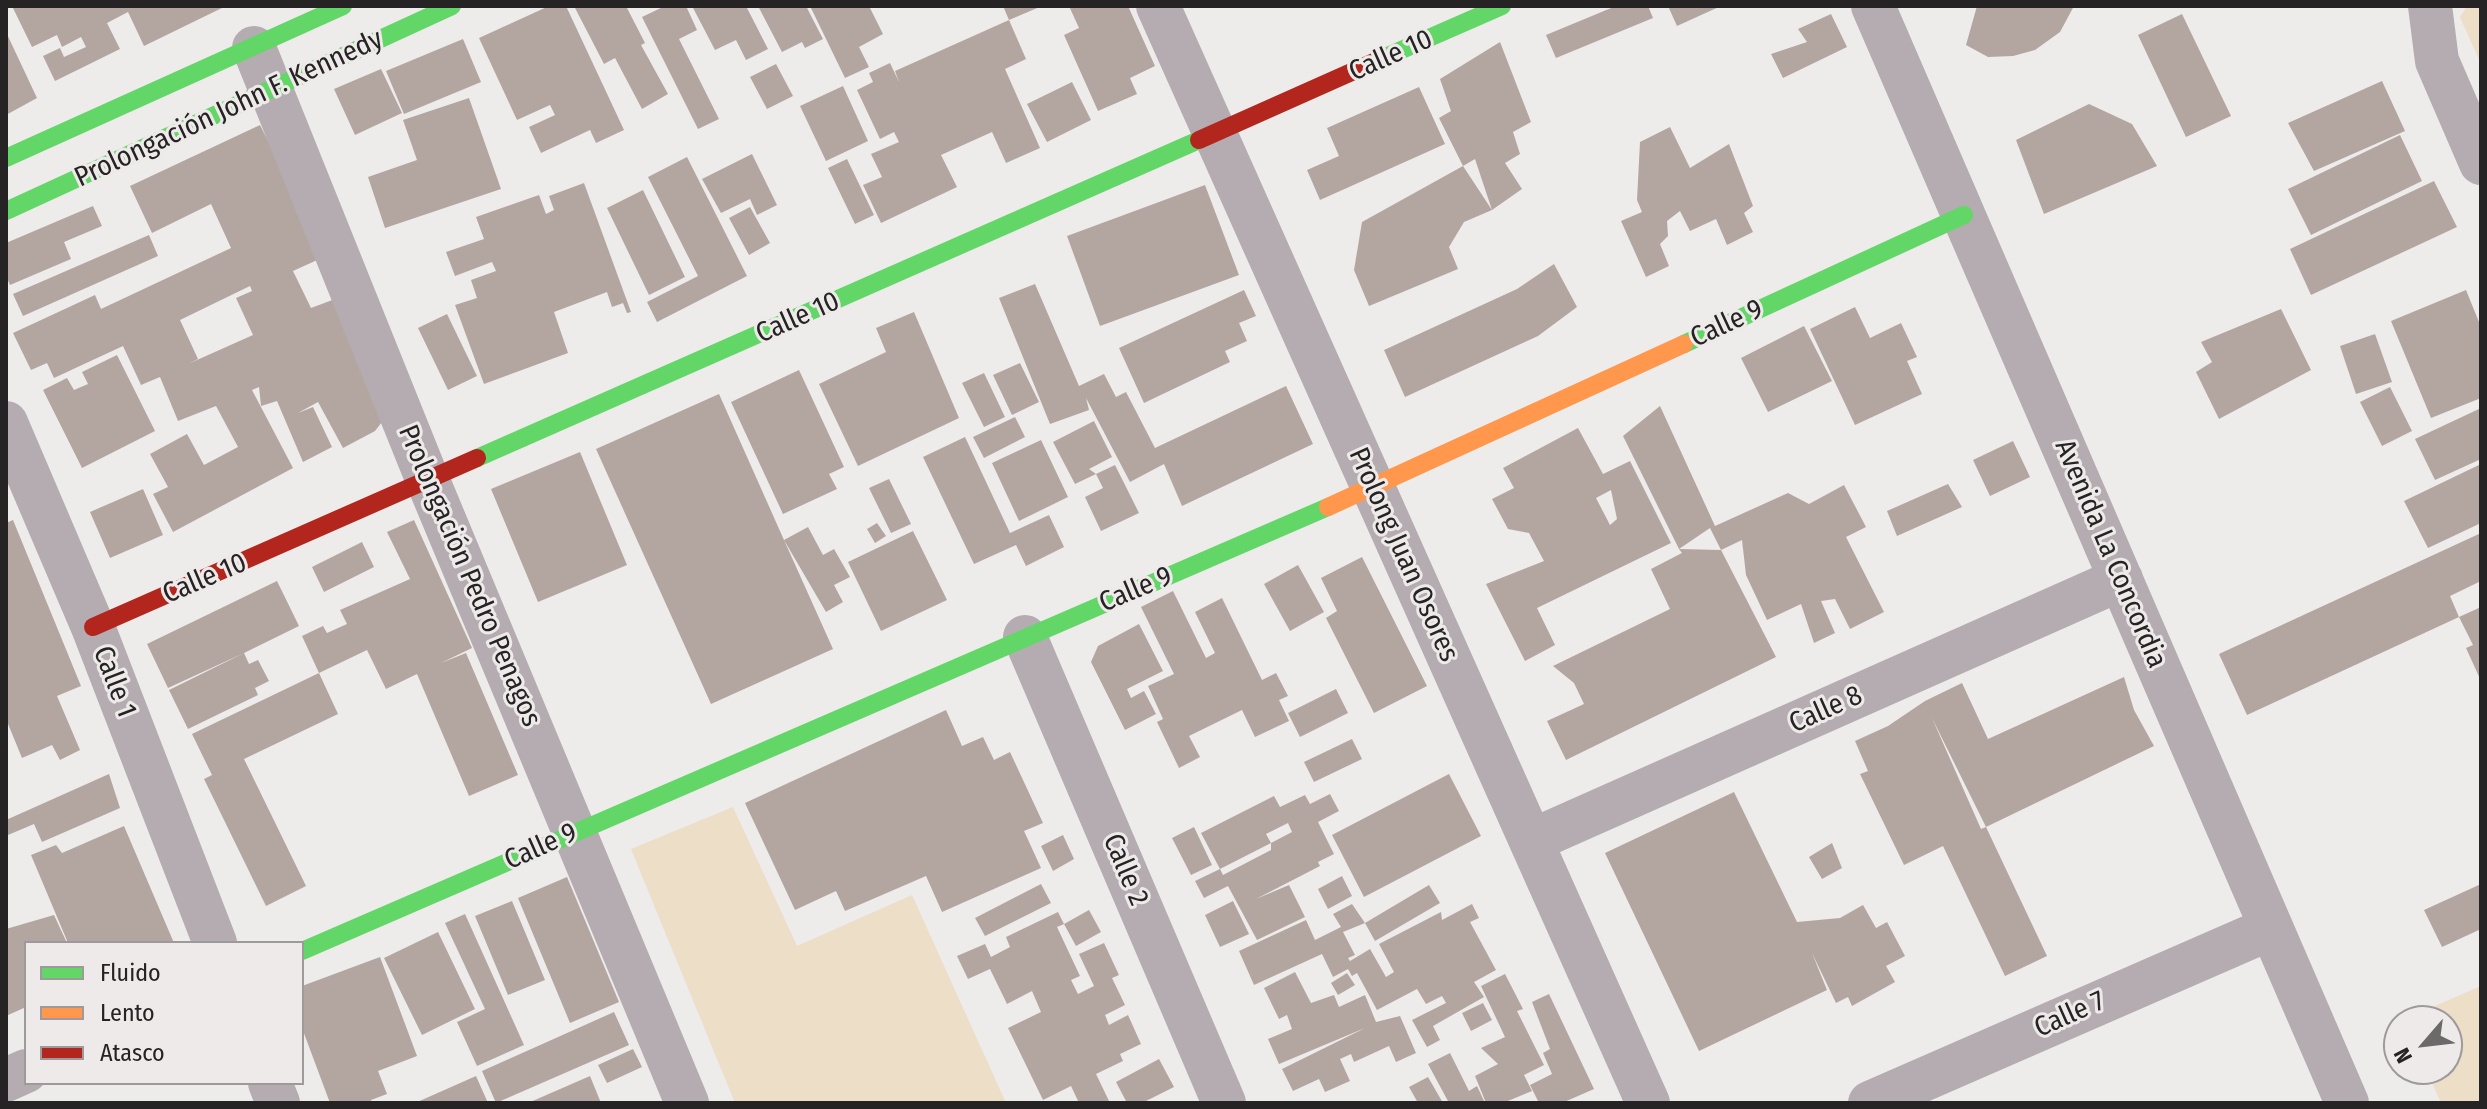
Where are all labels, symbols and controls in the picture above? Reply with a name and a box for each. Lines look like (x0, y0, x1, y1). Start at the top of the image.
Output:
street label: Prolongación John F. Kennedy (70, 23, 388, 195)
street label: Calle 10 (1344, 23, 1438, 89)
street label: Calle 10 (751, 285, 845, 351)
street label: Calle 9 (1685, 293, 1769, 355)
street label: Prolongación Pedro Penagos (390, 420, 548, 732)
street label: Avenida La Concordia (2047, 435, 2173, 673)
street label: Prolong Juan Osores (1341, 443, 1465, 667)
street label: Calle 10 (158, 546, 252, 612)
street label: Calle 9 (1094, 560, 1178, 620)
street label: Calle 1 (85, 642, 143, 722)
street label: Calle 8 (1784, 679, 1868, 741)
street label: Calle 9 (499, 816, 583, 878)
street label: Calle 2 (1095, 829, 1155, 911)
legend (24, 941, 304, 1085)
text: Fluido (100, 959, 161, 987)
street label: Calle 7 (2029, 985, 2111, 1045)
text: Lento (100, 999, 155, 1027)
north arrow (2383, 1005, 2463, 1085)
text: Atasco (100, 1039, 165, 1067)
text: N (2388, 1043, 2418, 1068)

